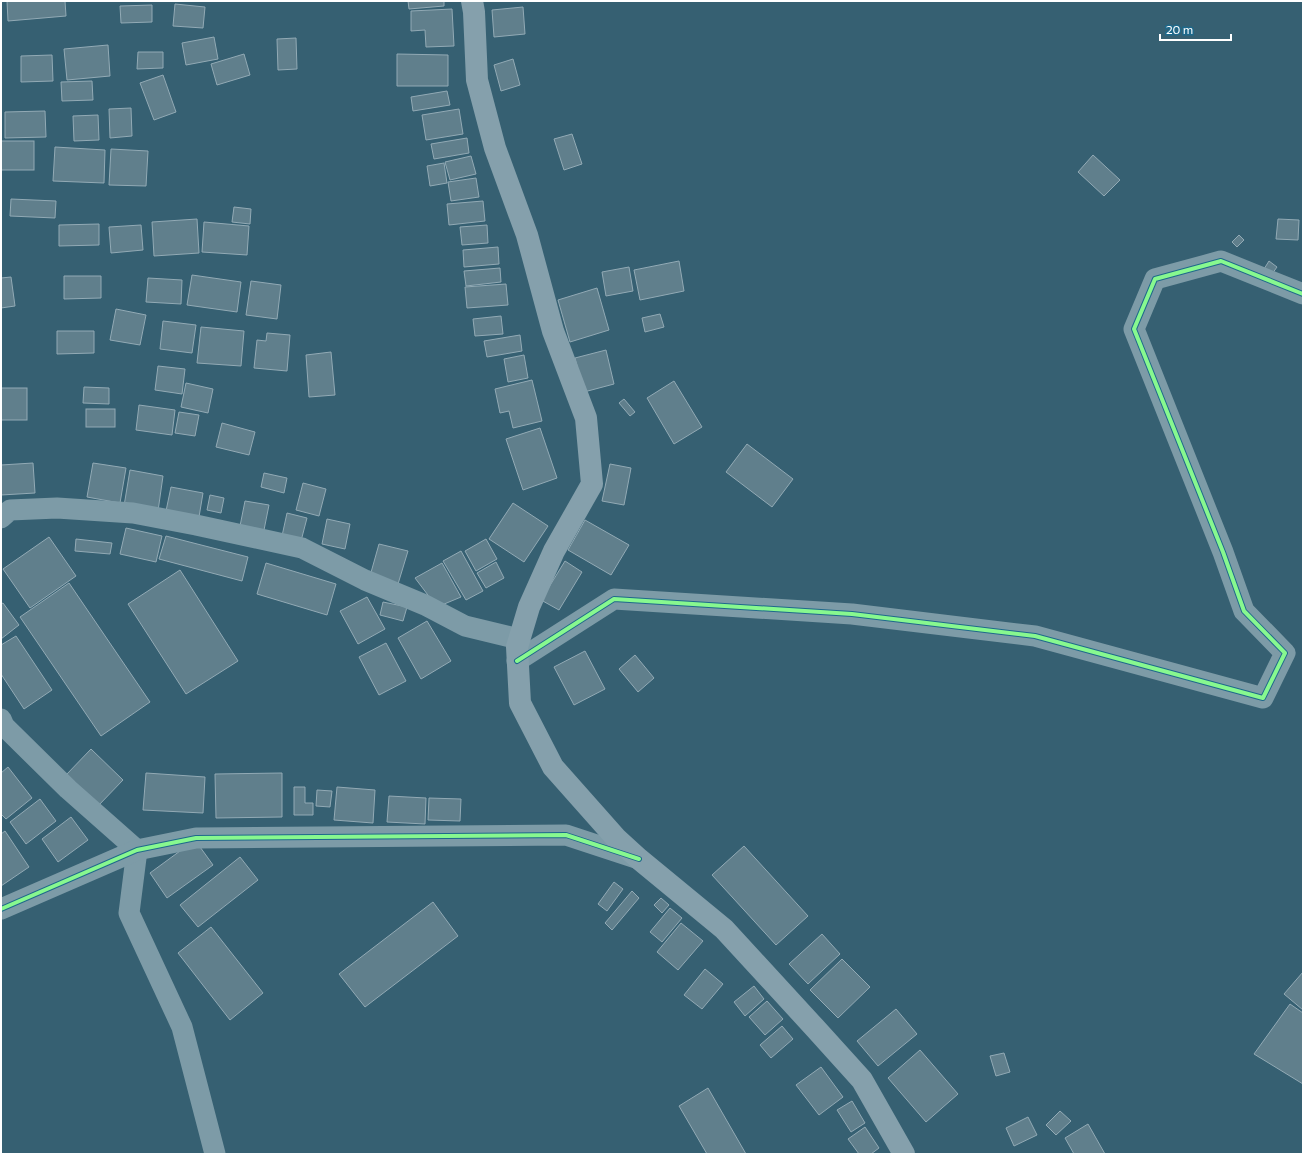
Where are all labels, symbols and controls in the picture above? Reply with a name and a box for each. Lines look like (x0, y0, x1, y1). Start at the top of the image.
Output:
scale bar (1160, 16, 1231, 42)
text: 20 m (1166, 22, 1193, 36)

